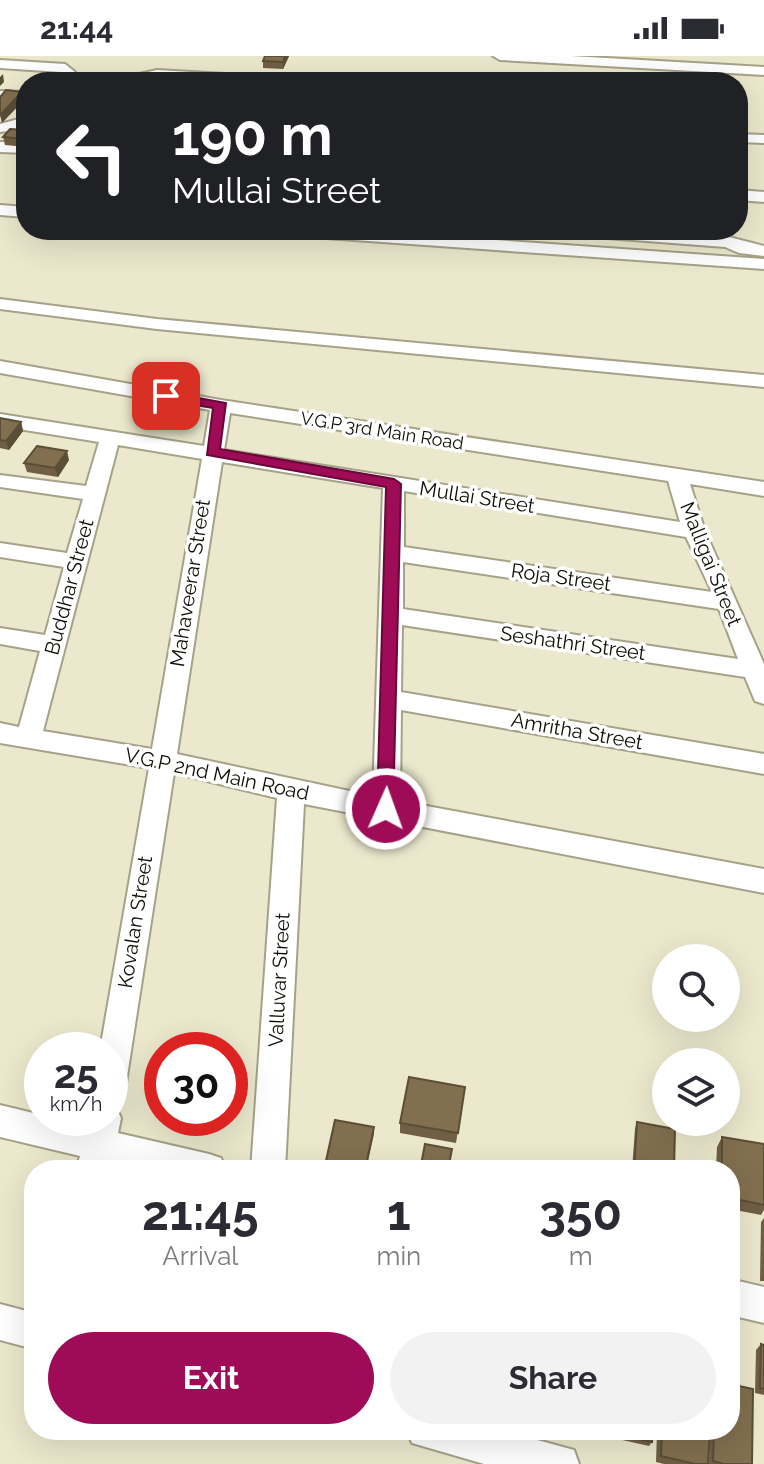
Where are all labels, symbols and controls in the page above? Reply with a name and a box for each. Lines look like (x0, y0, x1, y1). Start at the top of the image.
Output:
text: 21:44 (40, 11, 113, 46)
text: 190 m (172, 102, 333, 168)
icon: left (40, 104, 144, 208)
text: Mullai Street (172, 169, 381, 211)
pin (132, 362, 200, 430)
icon: arrive (144, 374, 188, 418)
street label: V.G.P 3rd Main Road (299, 407, 465, 454)
street label: Mullai Street (418, 476, 537, 518)
street label: Mahaveerar Street (165, 497, 215, 669)
street label: Malligai Street (675, 498, 747, 630)
street label: Buddhar Street (39, 516, 99, 658)
street label: Roja Street (510, 558, 613, 596)
street label: Seshathri Street (499, 621, 647, 665)
street label: Amritha Street (509, 708, 645, 754)
street label: V.G.P 2nd Main Road (123, 743, 311, 805)
position arrow (344, 767, 428, 851)
street label: Kovalan Street (113, 854, 157, 990)
street label: Valluvar Street (263, 912, 295, 1048)
map controls (652, 944, 740, 1136)
button: search (652, 944, 740, 1032)
speed limit sign: 30 (144, 1032, 248, 1136)
button: layers (652, 1048, 740, 1136)
text: 25 (54, 1050, 98, 1097)
text: km/h (50, 1092, 102, 1116)
text: 21:45 (142, 1185, 259, 1241)
text: 1 (387, 1185, 411, 1241)
text: 350 (539, 1185, 622, 1241)
text: Arrival (162, 1241, 238, 1271)
text: min (377, 1241, 421, 1271)
text: m (569, 1241, 593, 1271)
button: Exit (48, 1332, 374, 1424)
button: Share (390, 1332, 716, 1424)

